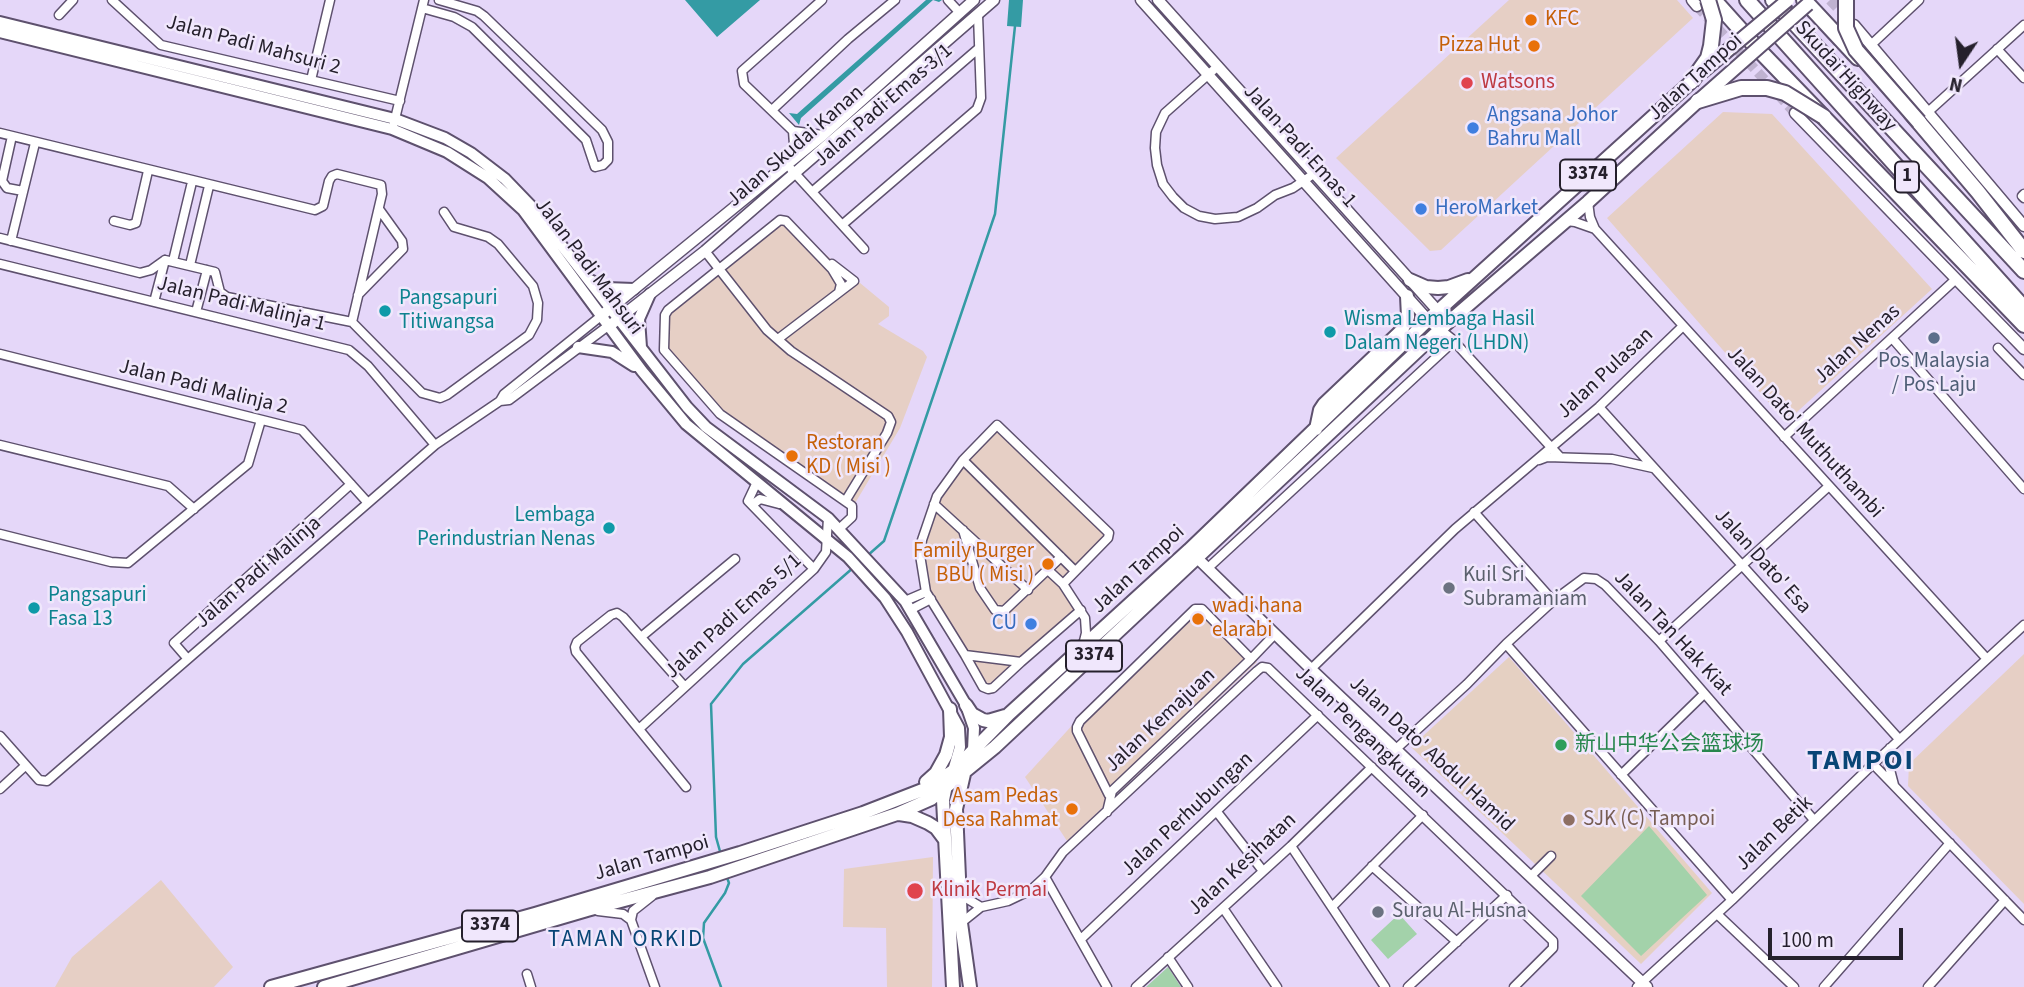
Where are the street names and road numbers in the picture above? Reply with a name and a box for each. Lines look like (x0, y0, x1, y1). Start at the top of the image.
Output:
street label: Jalan Padi Mahsuri 2 (163, 11, 343, 81)
street label: Skudai Highway (1789, 16, 1901, 138)
street label: Jalan Tampoi (1644, 29, 1748, 127)
street label: Jalan Padi Emas 3/1 (810, 39, 958, 173)
street label: Jalan Padi Emas 1 (1237, 80, 1361, 214)
street label: Jalan Skudai Kanan (722, 81, 870, 213)
road number: 3374 (1560, 160, 1616, 190)
road number: 1 (1895, 162, 1919, 192)
street label: Jalan Padi Mahsuri (528, 194, 648, 340)
street label: Jalan Padi Malinja 1 (154, 272, 328, 338)
street label: Jalan Nenas (1810, 300, 1906, 390)
street label: Jalan Pulasan (1553, 323, 1659, 425)
street label: Jalan Dato' Muthuthambi (1720, 342, 1888, 524)
street label: Jalan Padi Malinja 2 (116, 355, 290, 421)
street label: Jalan Dato' Esa (1708, 504, 1816, 620)
street label: Jalan Padi Malinja (191, 511, 327, 635)
street label: Jalan Tampoi (1087, 520, 1191, 620)
street label: Jalan Padi Emas 5/1 (660, 549, 808, 685)
street label: Jalan Tan Hak Kiat (1608, 566, 1736, 702)
road number: 3374 (1066, 640, 1122, 671)
street label: Jalan Pengangkutan (1289, 662, 1435, 804)
street label: Jalan Kemajuan (1101, 664, 1221, 778)
street label: Jalan Dato' Abdul Hamid (1343, 672, 1519, 838)
street label: Jalan Perhubungan (1117, 747, 1259, 883)
street label: Jalan Betik (1731, 791, 1819, 877)
street label: Jalan Kesihatan (1184, 808, 1302, 922)
street label: Jalan Tampoi (592, 831, 712, 887)
road number: 3374 (462, 910, 518, 942)

